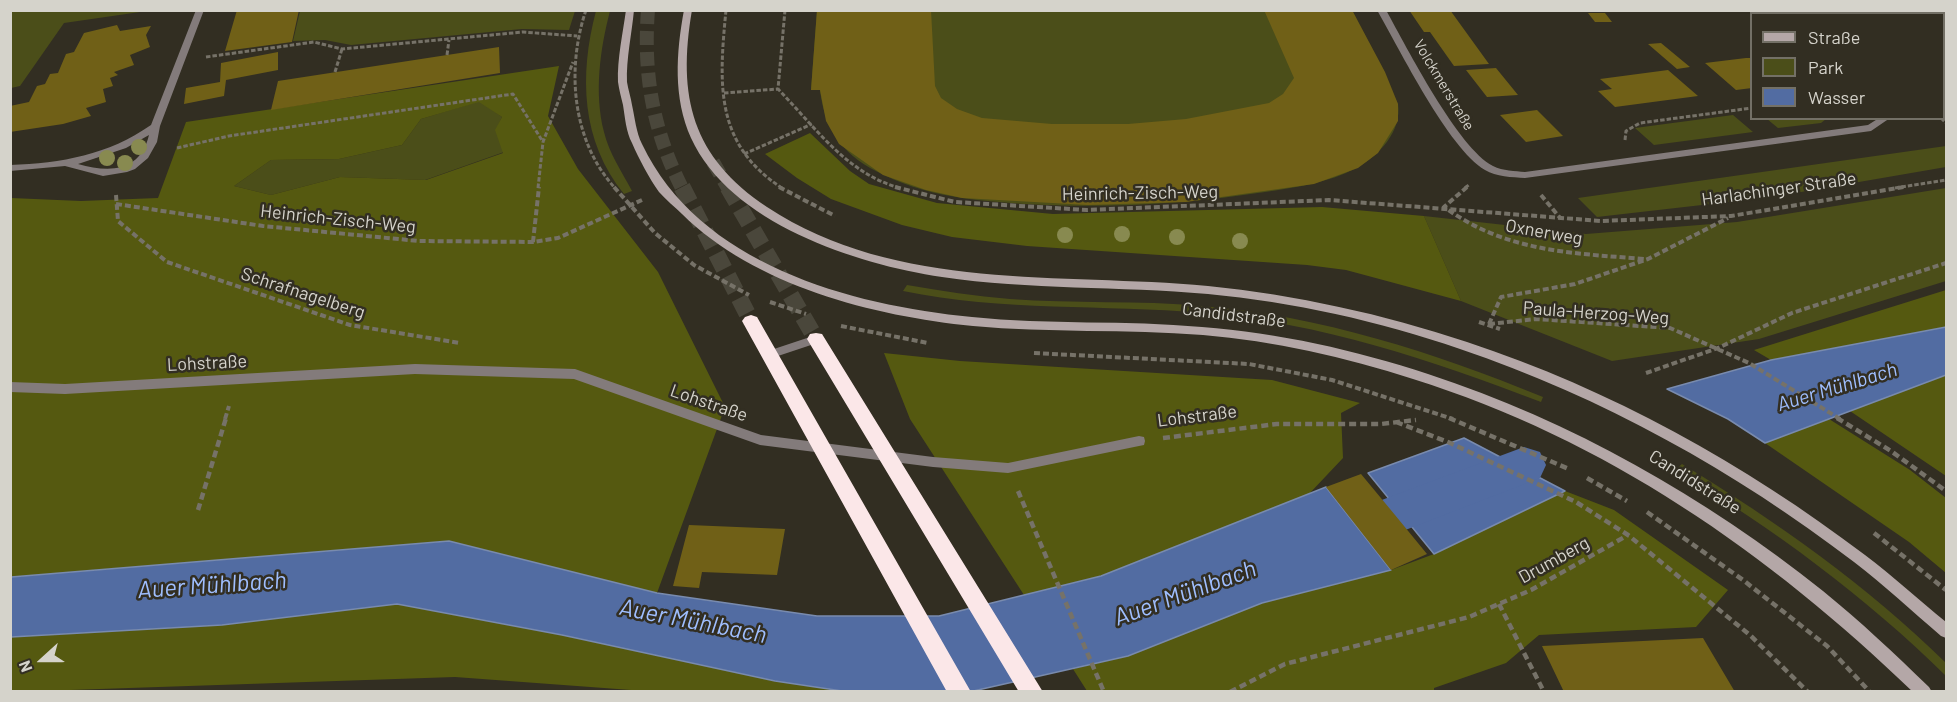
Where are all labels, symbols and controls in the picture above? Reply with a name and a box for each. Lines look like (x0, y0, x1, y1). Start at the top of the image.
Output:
legend (1750, 12, 1945, 120)
text: Straße (1808, 26, 1860, 48)
street label: Volckmerstraße (1410, 36, 1478, 134)
text: Park (1808, 56, 1843, 78)
text: Wasser (1808, 86, 1865, 108)
street label: Harlachinger Straße (1700, 167, 1858, 211)
street label: Heinrich-Zisch-Weg (1062, 181, 1218, 205)
street label: Heinrich-Zisch-Weg (259, 200, 417, 238)
street label: Oxnerweg (1504, 215, 1584, 249)
street label: Schrafnagelberg (238, 263, 368, 323)
street label: Paula-Herzog-Weg (1522, 297, 1670, 329)
street label: Candidstraße (1181, 298, 1287, 332)
street label: Lohstraße (166, 350, 248, 376)
water label: Auer Mühlbach (1774, 357, 1900, 417)
street label: Lohstraße (668, 380, 750, 426)
street label: Lohstraße (1156, 400, 1238, 432)
street label: Candidstraße (1645, 445, 1745, 519)
street label: Drumberg (1515, 532, 1593, 588)
water label: Auer Mühlbach (1110, 554, 1260, 632)
water label: Auer Mühlbach (137, 565, 287, 605)
water label: Auer Mühlbach (617, 593, 769, 649)
north arrow (12, 630, 72, 690)
text: N (14, 658, 36, 675)

